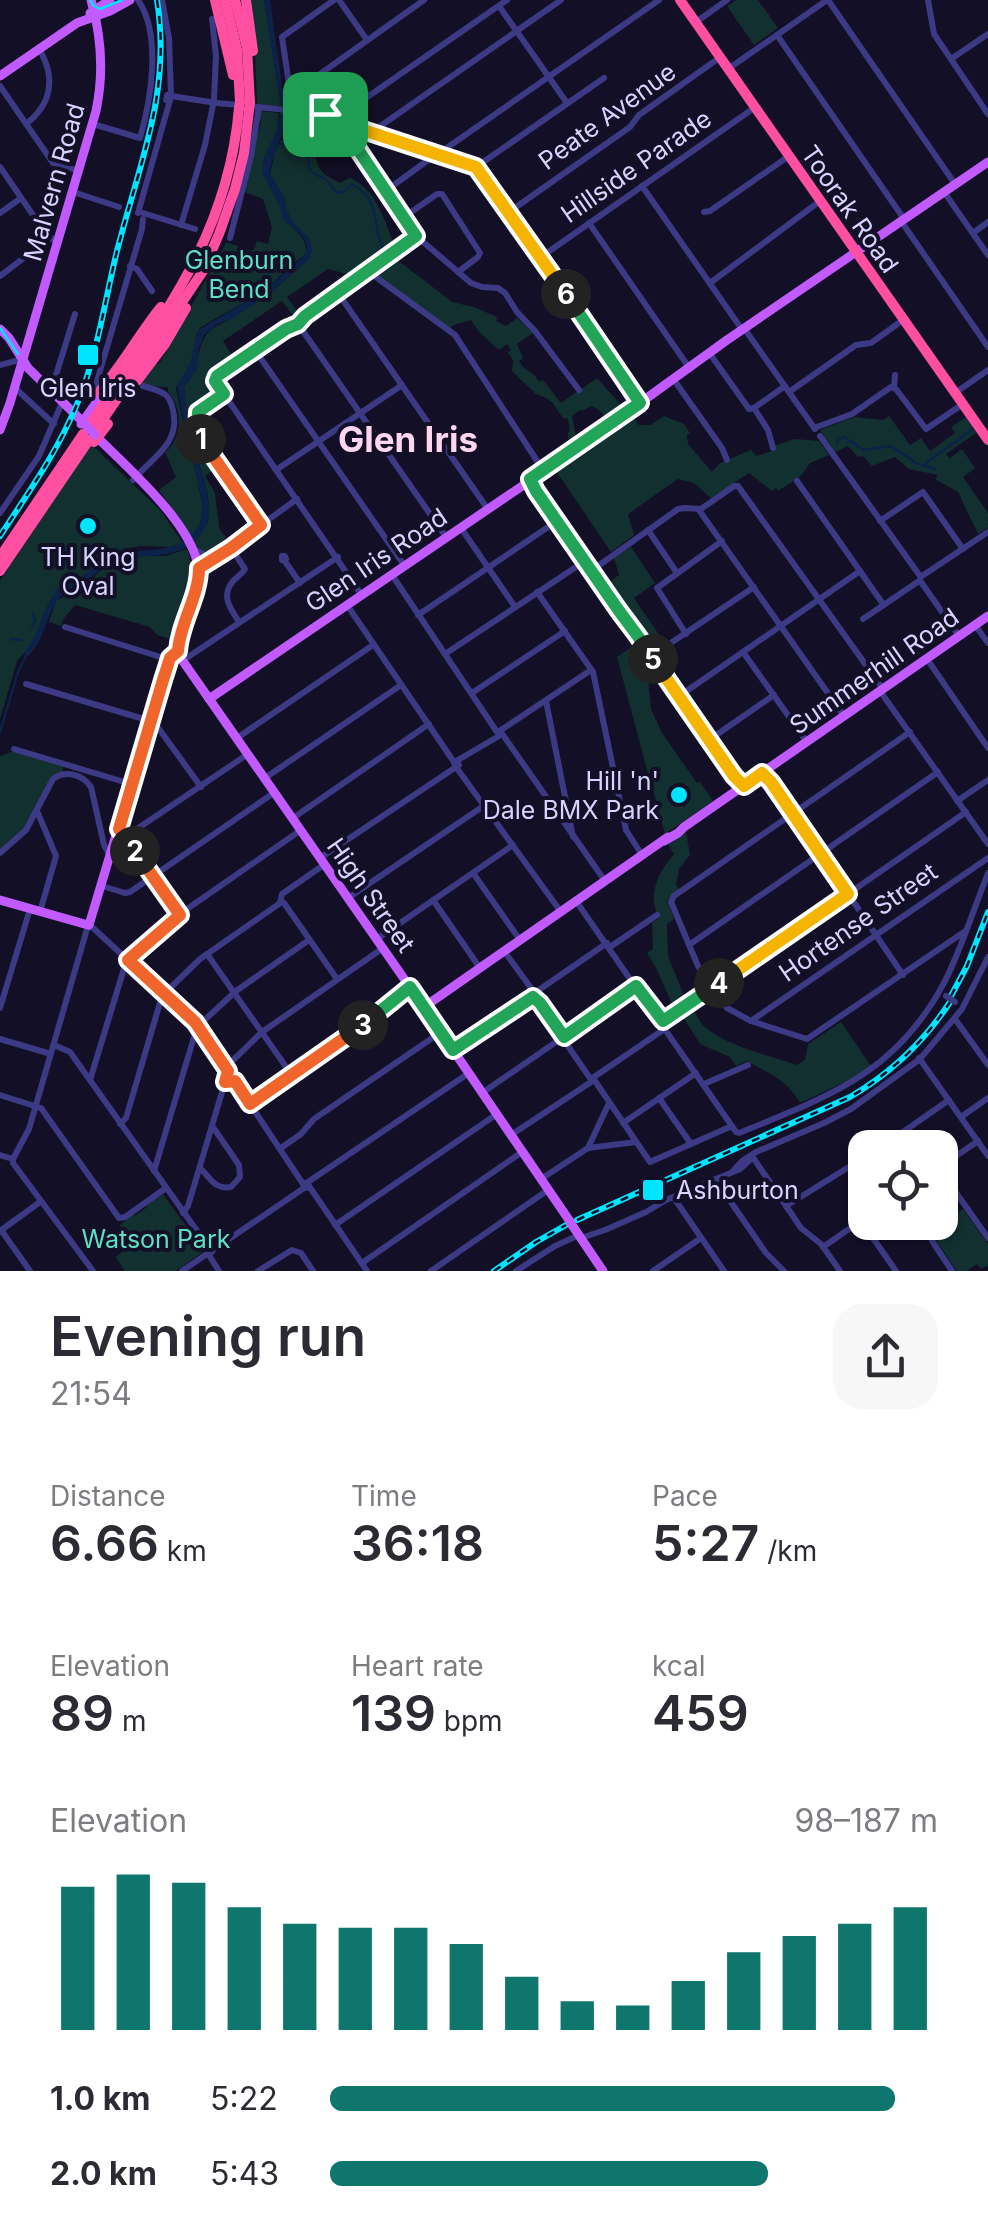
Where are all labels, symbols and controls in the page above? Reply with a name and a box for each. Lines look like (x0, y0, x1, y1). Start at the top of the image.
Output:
street label: Peate Avenue (533, 56, 681, 176)
pin (283, 72, 368, 157)
icon: arrive (298, 87, 353, 142)
street label: Malvern Road (17, 100, 91, 264)
street label: Hillside Parade (555, 103, 717, 229)
street label: Toorak Road (795, 140, 905, 278)
park label: Glenburn Bend (185, 245, 293, 304)
pin: 6 (541, 269, 591, 319)
text: 6 (557, 277, 575, 311)
marker: Glen Iris (75, 342, 101, 368)
place label: Glen Iris (40, 373, 136, 403)
pin: 1 (176, 414, 226, 464)
district label: Glen Iris (338, 418, 478, 460)
text: 1 (195, 422, 207, 456)
street label: Glen Iris Road (300, 502, 452, 618)
marker: TH King Oval (77, 515, 99, 537)
place label: TH King Oval (40, 542, 136, 601)
street label: Summerhill Road (784, 602, 964, 740)
pin: 5 (628, 634, 678, 684)
text: 5 (644, 642, 662, 676)
place label: Hill 'n' Dale BMX Park (483, 766, 659, 825)
marker: Hill 'n' Dale BMX Park (668, 784, 690, 806)
pin: 2 (110, 826, 160, 876)
street label: High Street (321, 832, 421, 958)
text: 2 (126, 834, 144, 868)
street label: Hortense Street (773, 856, 943, 988)
pin: 4 (694, 958, 744, 1008)
text: 4 (710, 966, 728, 1000)
pin: 3 (338, 1000, 388, 1050)
text: 3 (354, 1008, 372, 1042)
map controls (848, 1130, 958, 1240)
button: locate (848, 1130, 958, 1240)
place label: Ashburton (676, 1175, 799, 1205)
marker: Ashburton (640, 1177, 666, 1203)
park label: Watson Park (82, 1224, 231, 1254)
text: Evening run (50, 1303, 366, 1369)
button: share (833, 1304, 938, 1409)
text: 21:54 (50, 1374, 132, 1413)
text: Distance (50, 1479, 166, 1513)
text: Time (351, 1479, 417, 1513)
text: Pace (652, 1479, 718, 1513)
text: 6.66 (50, 1513, 159, 1573)
text: 36:18 (351, 1513, 484, 1573)
text: 5:27 (652, 1513, 759, 1573)
text: km (159, 1534, 207, 1568)
text: /km (759, 1534, 817, 1568)
text: Elevation (50, 1649, 170, 1683)
text: Heart rate (351, 1649, 484, 1683)
text: kcal (652, 1649, 706, 1683)
text: 89 (50, 1683, 114, 1743)
text: 139 (351, 1683, 436, 1743)
text: 459 (652, 1683, 749, 1743)
text: m (114, 1704, 146, 1738)
text: bpm (436, 1704, 503, 1738)
text: Elevation (50, 1801, 187, 1840)
text: 98–187 m (794, 1801, 938, 1840)
text: 1.0 km (50, 2079, 150, 2118)
text: 5:22 (210, 2079, 278, 2118)
text: 2.0 km (50, 2154, 157, 2193)
text: 5:43 (210, 2154, 279, 2193)

